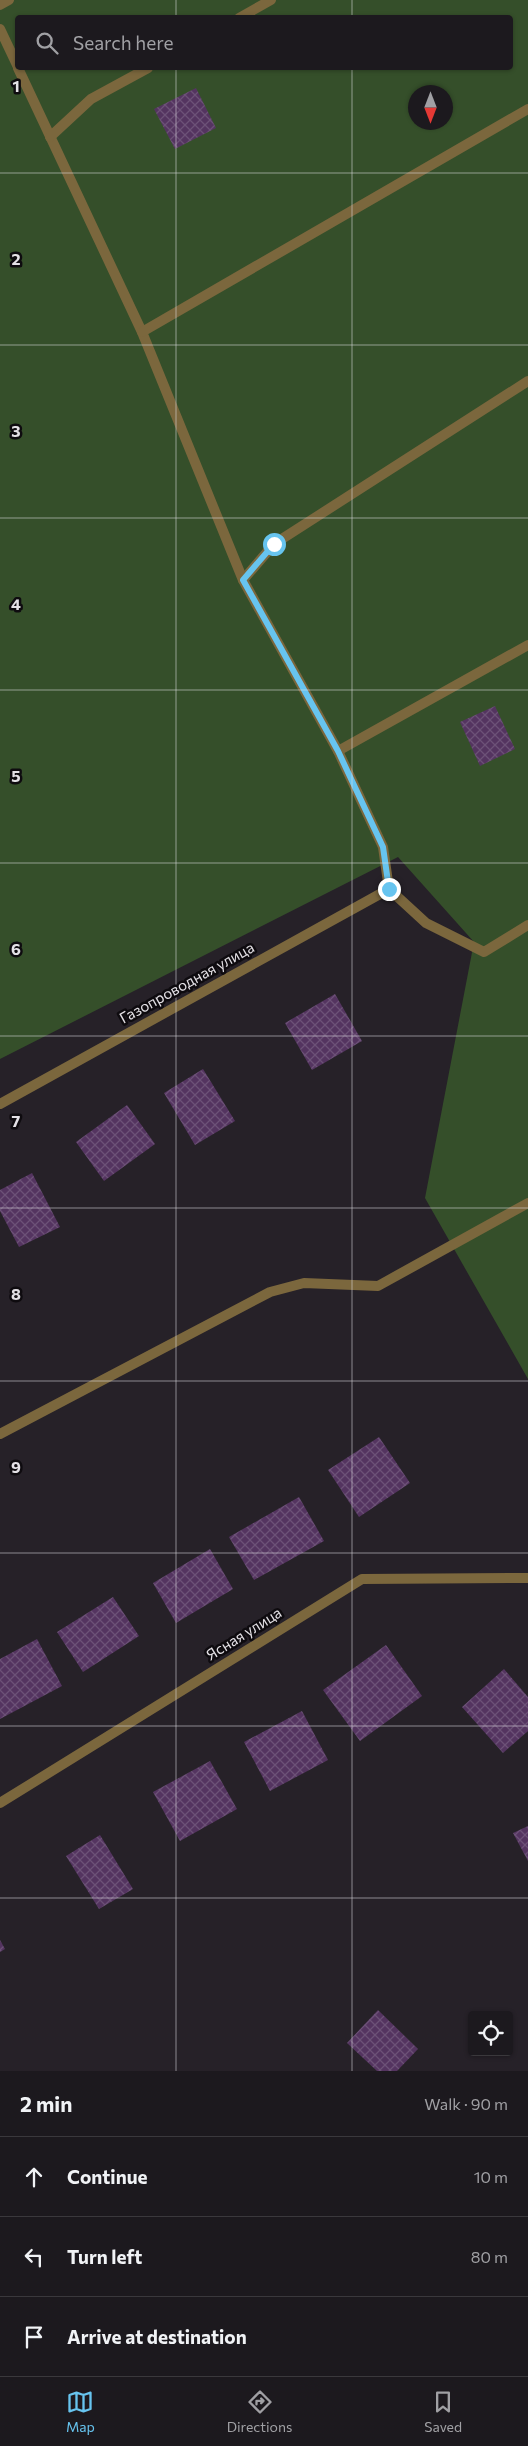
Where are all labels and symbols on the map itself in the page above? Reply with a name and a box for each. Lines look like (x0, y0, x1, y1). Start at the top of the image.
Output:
text: 1 (12, 76, 20, 95)
north arrow (408, 85, 453, 130)
text: 2 (11, 249, 21, 268)
text: 3 (11, 421, 21, 440)
route start (263, 533, 286, 556)
text: 4 (11, 594, 21, 613)
text: 5 (11, 766, 21, 785)
route end (378, 878, 401, 901)
street label: Газопроводная улица (116, 938, 257, 1027)
text: 6 (11, 939, 21, 958)
text: 7 (12, 1111, 21, 1130)
text: 8 (11, 1284, 21, 1303)
text: 9 (11, 1457, 21, 1476)
street label: Ясная улица (202, 1603, 285, 1663)

